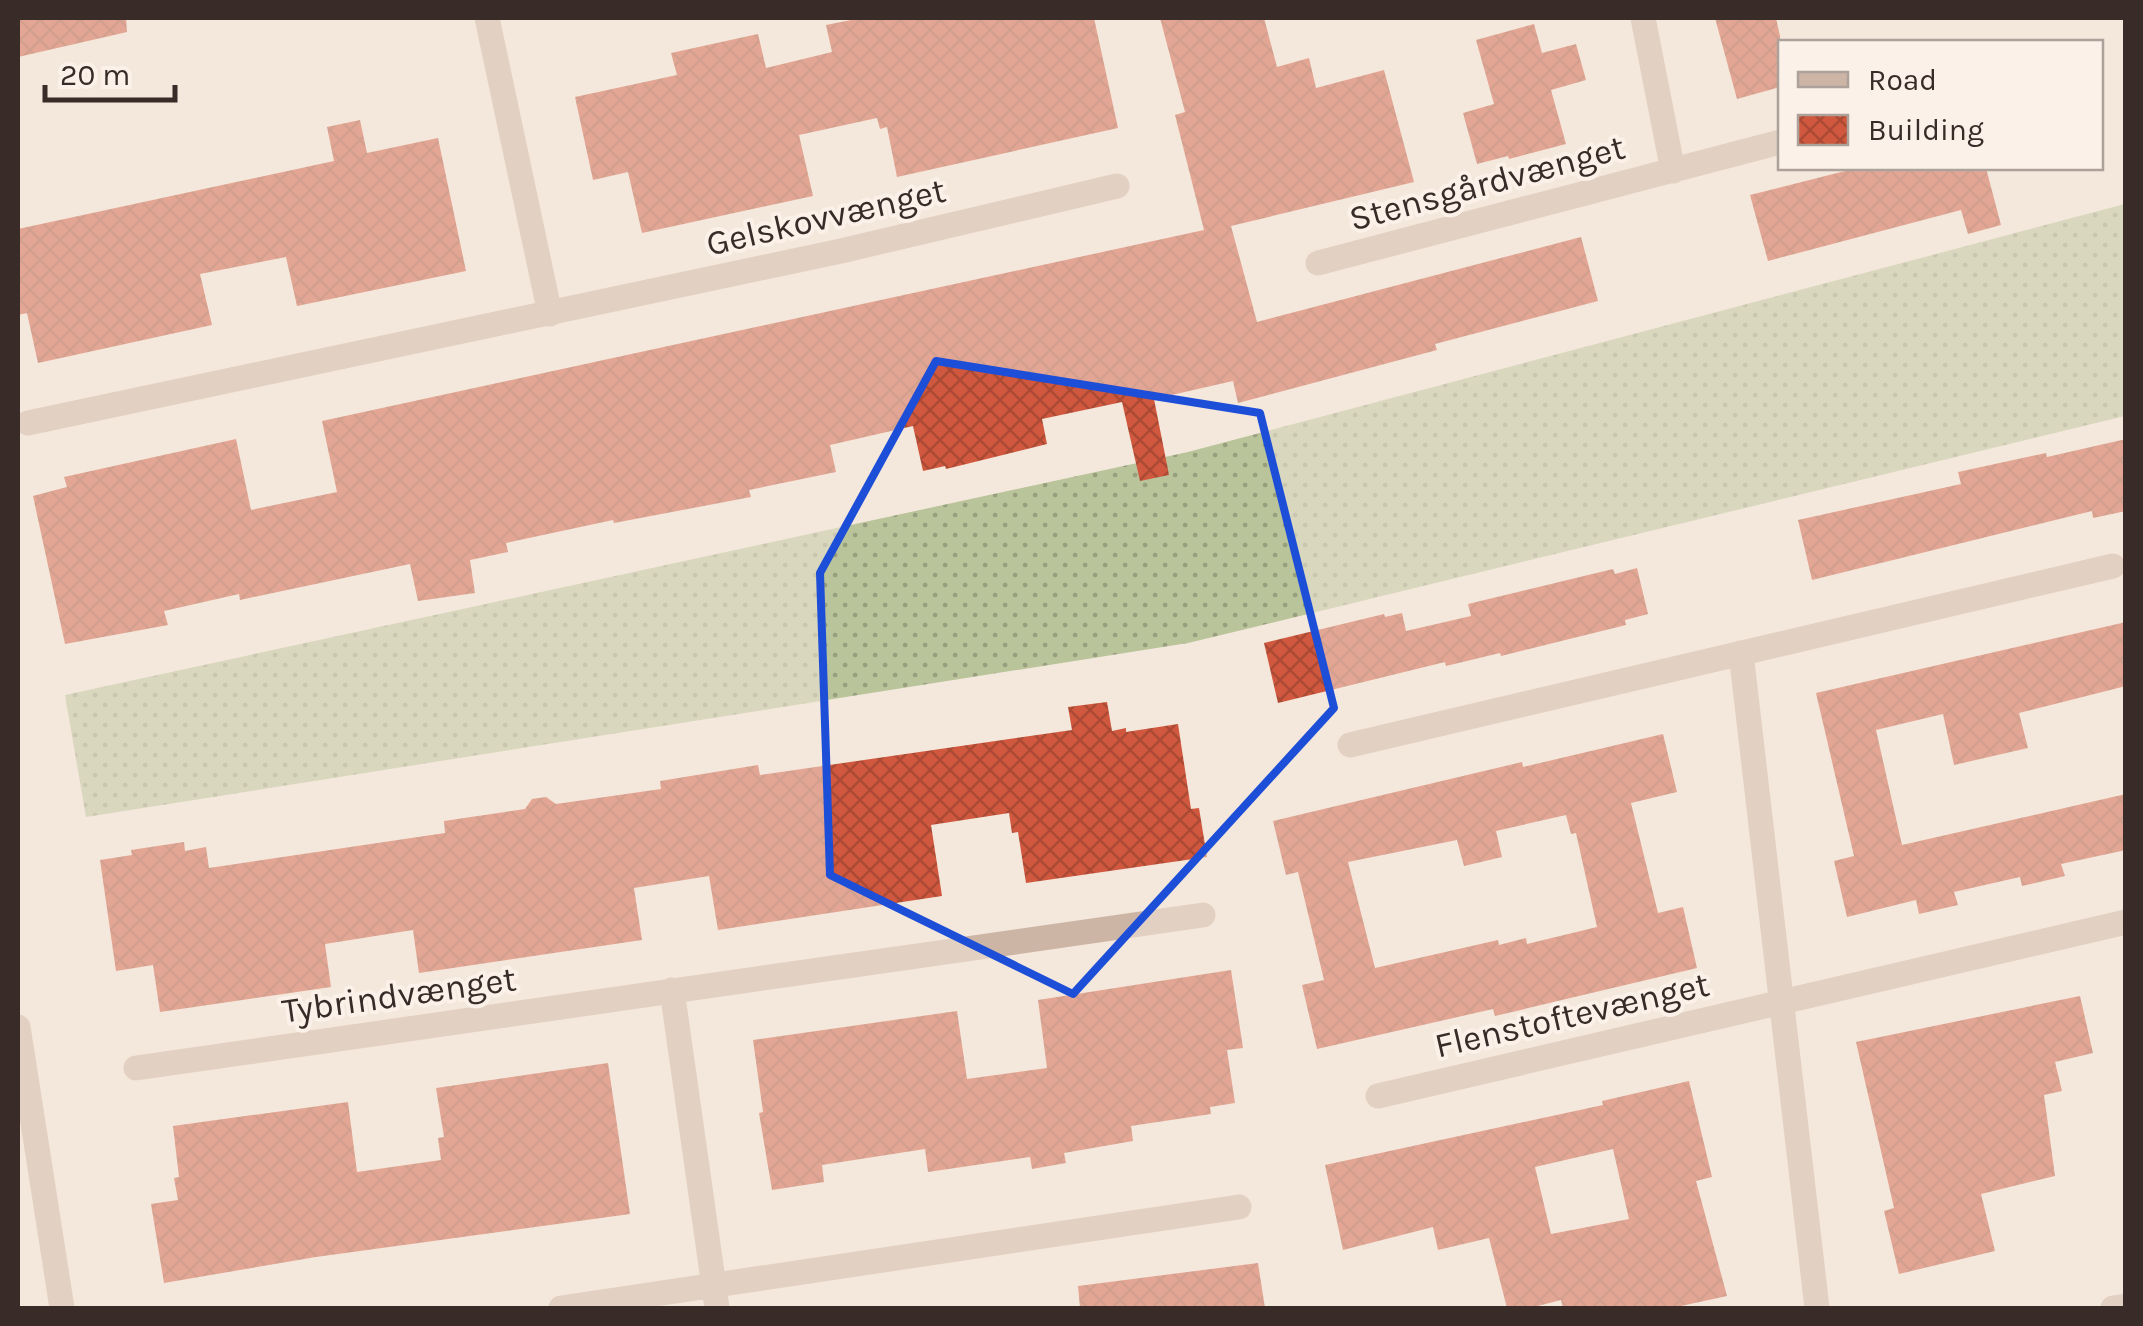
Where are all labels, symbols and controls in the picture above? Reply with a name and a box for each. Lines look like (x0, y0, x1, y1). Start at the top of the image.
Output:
scale bar (45, 40, 175, 102)
legend (1778, 40, 2103, 170)
text: 20 m (60, 57, 130, 93)
text: Road (1868, 62, 1937, 98)
text: Building (1868, 112, 1984, 148)
street label: Stensgårdvænget (1345, 127, 1629, 239)
street label: Gelskovvænget (702, 170, 950, 264)
street label: Tybrindvænget (279, 958, 519, 1032)
street label: Flenstoftevænget (1431, 964, 1713, 1066)

